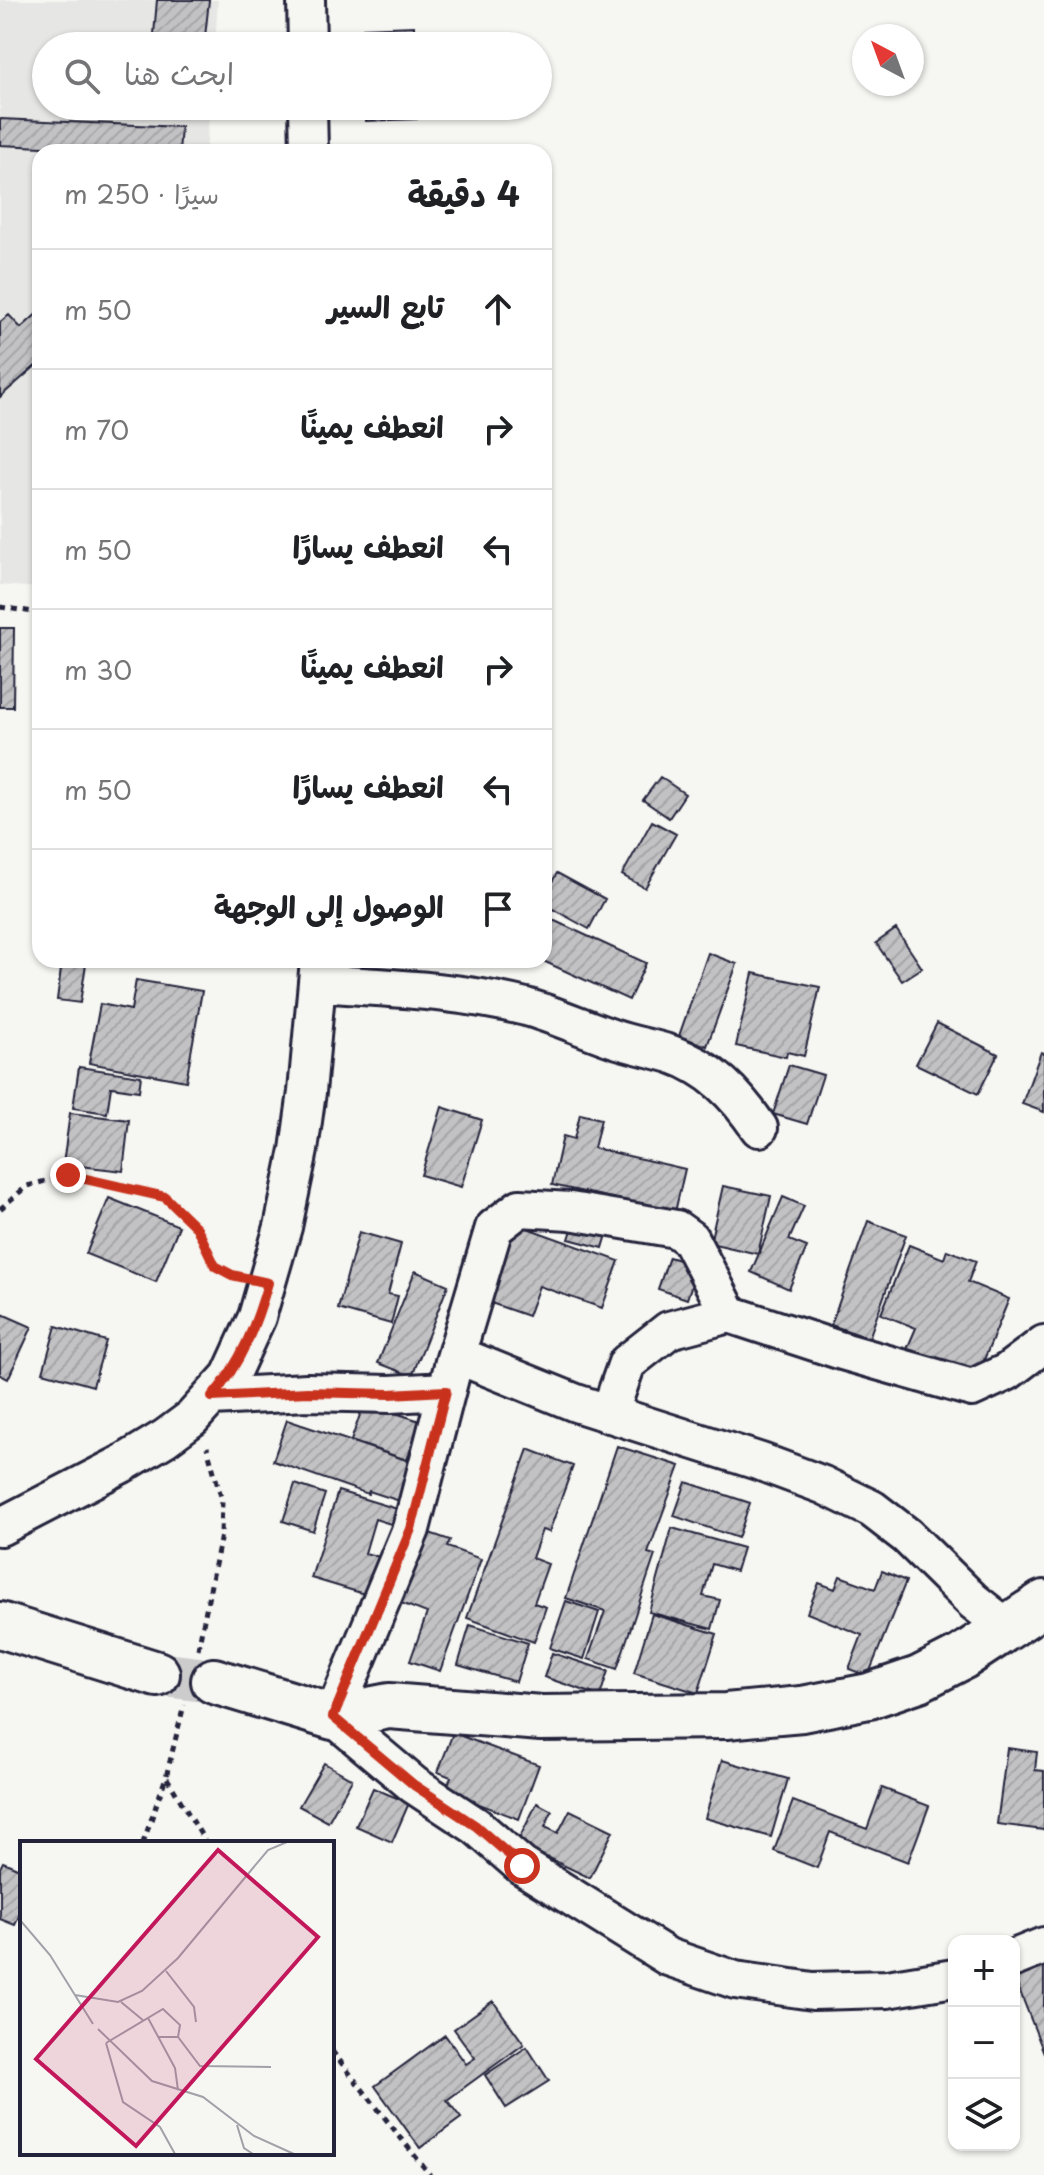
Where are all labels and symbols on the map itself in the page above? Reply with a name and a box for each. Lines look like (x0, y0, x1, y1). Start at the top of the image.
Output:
north arrow (852, 24, 924, 96)
route end (50, 1157, 86, 1193)
inset map (20, 1841, 334, 2155)
route start (504, 1848, 540, 1884)

